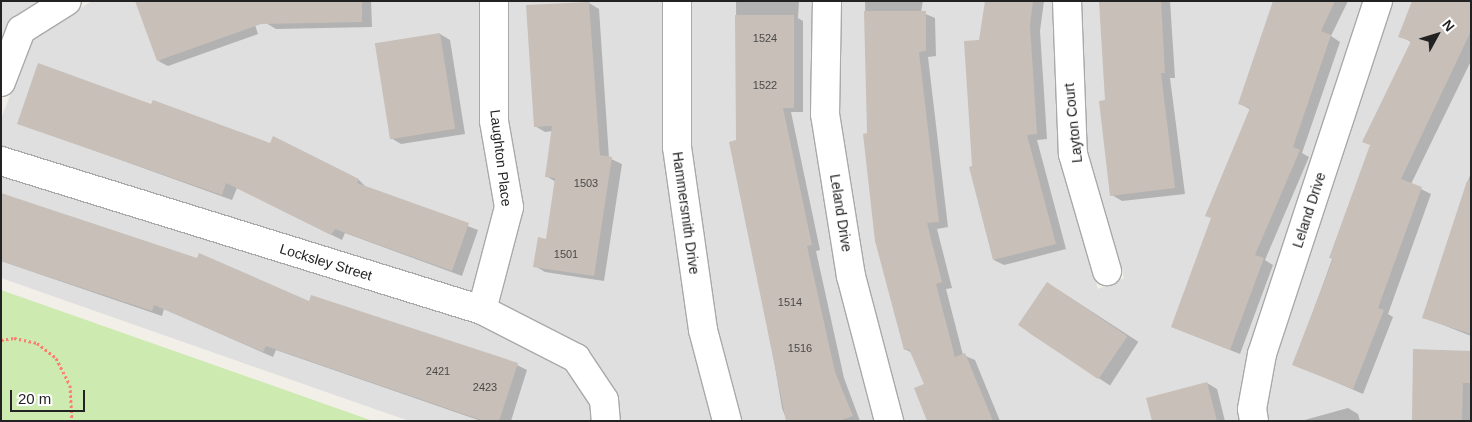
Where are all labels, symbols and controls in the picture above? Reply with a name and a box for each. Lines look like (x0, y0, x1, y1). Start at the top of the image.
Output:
north arrow (1412, 10, 1462, 60)
text: N (1439, 17, 1458, 35)
house number: 1524 (753, 31, 777, 45)
house number: 1522 (753, 78, 777, 92)
street label: Layton Court (1060, 82, 1086, 164)
street label: Laughton Place (487, 109, 515, 207)
street label: Hammersmith Drive (669, 151, 703, 275)
street label: Leland Drive (1289, 170, 1329, 250)
street label: Leland Drive (827, 173, 855, 253)
house number: 1503 (574, 176, 598, 190)
street label: Locksley Street (278, 240, 374, 284)
house number: 1501 (554, 247, 578, 261)
house number: 1514 (778, 295, 802, 309)
house number: 1516 (788, 341, 812, 355)
house number: 2421 (426, 364, 450, 378)
scale bar (12, 380, 88, 412)
house number: 2423 (473, 380, 497, 394)
text: 20 m (18, 390, 51, 407)

